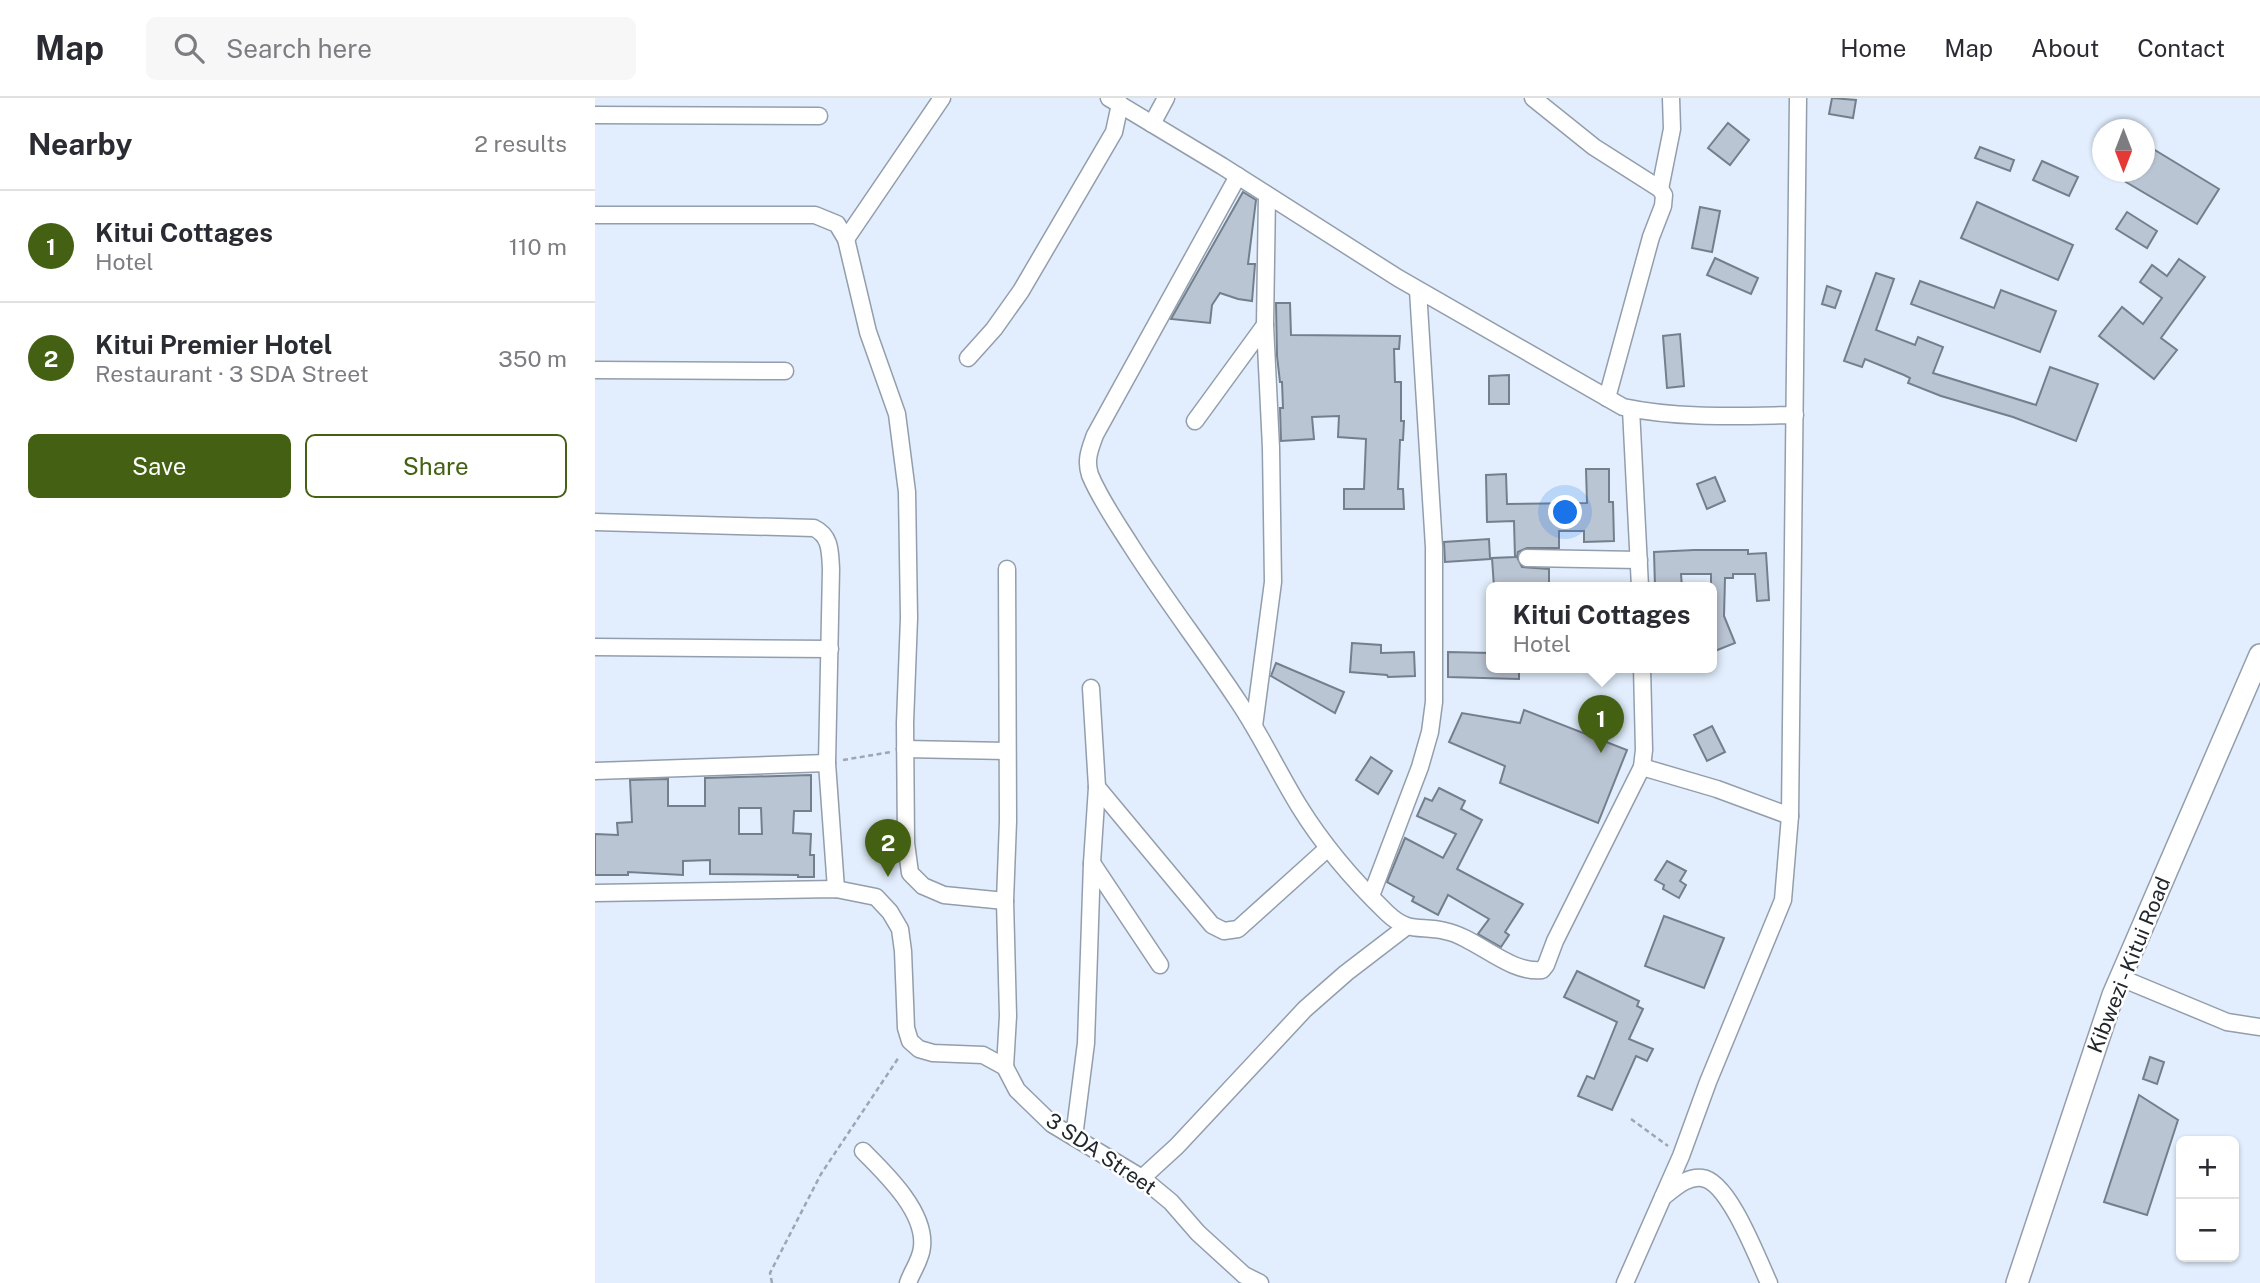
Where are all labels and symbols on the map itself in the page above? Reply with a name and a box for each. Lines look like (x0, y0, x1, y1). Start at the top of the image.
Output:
north arrow (2092, 119, 2155, 182)
your location (1548, 495, 1582, 529)
pin: 1 (1578, 695, 1624, 753)
pin: 2 (865, 819, 911, 877)
street label: Kibwezi - Kitui Road (2082, 873, 2175, 1056)
street label: 3 SDA Street (1041, 1108, 1161, 1200)

